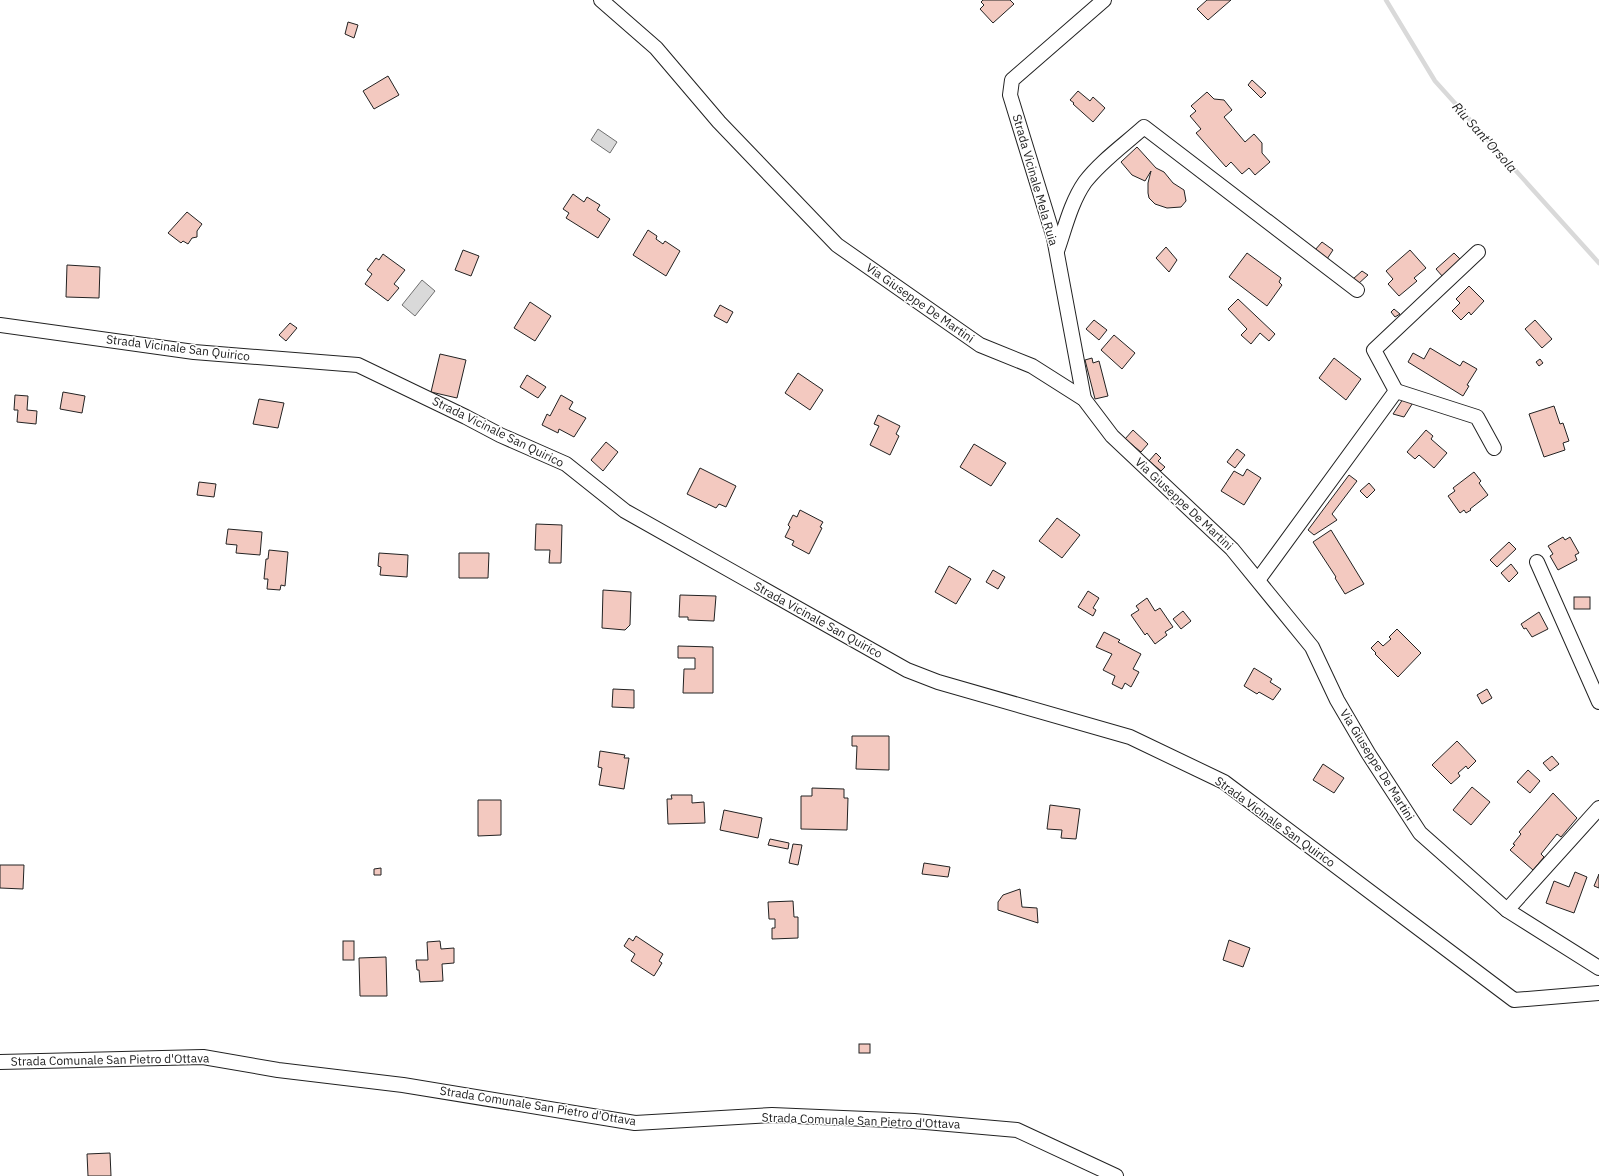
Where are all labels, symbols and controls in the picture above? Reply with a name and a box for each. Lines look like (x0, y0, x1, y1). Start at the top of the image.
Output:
water label: Riu Sant'Orsola (1448, 98, 1521, 176)
street label: Strada Vicinale Mela Ruia (1010, 112, 1062, 248)
street label: Via Giuseppe De Martini (863, 260, 977, 346)
street label: Strada Vicinale San Quirico (105, 331, 251, 364)
street label: Strada Vicinale San Quirico (430, 393, 567, 470)
street label: Via Giuseppe De Martini (1132, 454, 1236, 553)
street label: Strada Vicinale San Quirico (751, 578, 885, 661)
street label: Via Giuseppe De Martini (1337, 706, 1418, 823)
street label: Strada Vicinale San Quirico (1212, 773, 1339, 870)
street label: Strada Comunale San Pietro d'Ottava (11, 1050, 210, 1069)
street label: Strada Comunale San Pietro d'Ottava (439, 1083, 638, 1129)
street label: Strada Comunale San Pietro d'Ottava (762, 1110, 961, 1131)

